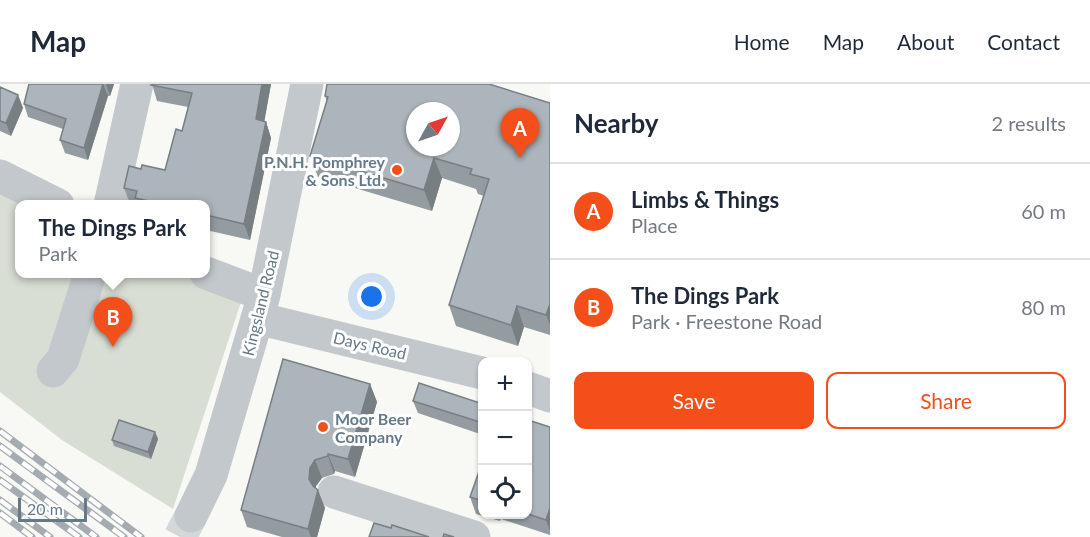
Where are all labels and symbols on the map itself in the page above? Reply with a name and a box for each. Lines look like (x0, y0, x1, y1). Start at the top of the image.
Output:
north arrow (406, 102, 460, 156)
pin: A (500, 109, 540, 158)
place label: P.N.H. Pomphrey & Sons Ltd. (264, 152, 386, 189)
marker: P.N.H. Pomphrey & Sons Ltd. (390, 163, 404, 177)
street label: Kingsland Road (238, 248, 282, 358)
your location (357, 282, 386, 311)
pin: B (94, 298, 132, 347)
street label: Days Road (332, 327, 408, 363)
place label: Moor Beer Company (335, 409, 411, 446)
marker: Moor Beer Company (316, 420, 330, 434)
scale bar (18, 495, 87, 522)

